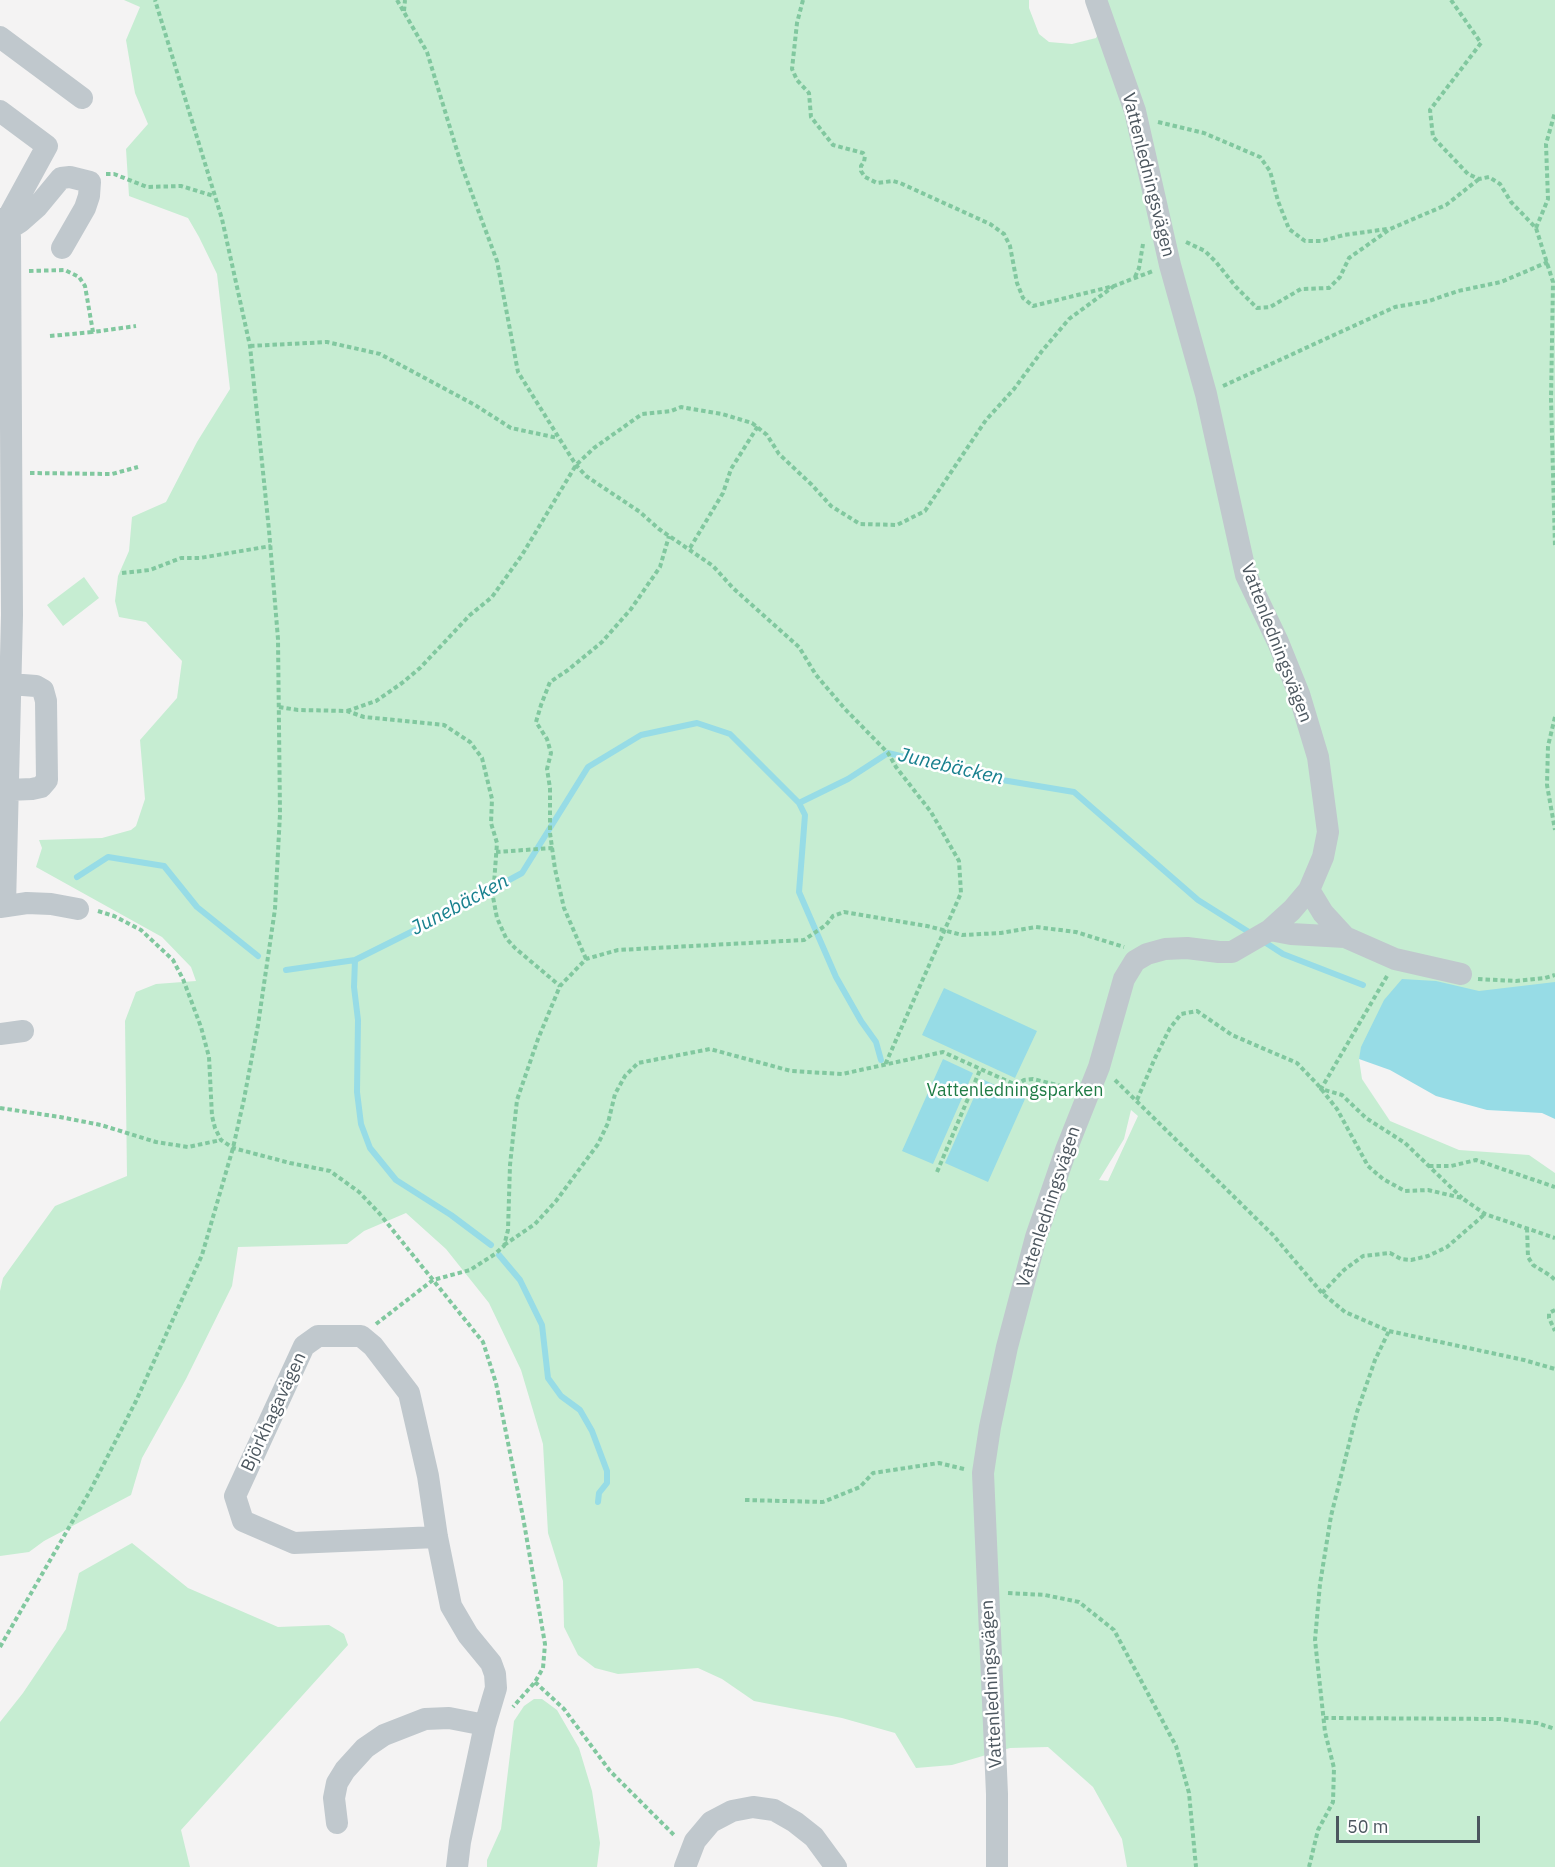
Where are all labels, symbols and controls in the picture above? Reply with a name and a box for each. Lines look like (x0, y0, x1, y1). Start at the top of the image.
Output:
street label: Vattenledningsvägen (1117, 91, 1179, 259)
street label: Vattenledningsvägen (1236, 560, 1316, 726)
water label: Junebäcken (896, 743, 1006, 791)
water label: Junebäcken (407, 869, 513, 941)
park label: Vattenledningsparken (927, 1080, 1103, 1102)
street label: Vattenledningsvägen (1013, 1124, 1085, 1290)
street label: Björkhagavägen (237, 1349, 311, 1475)
street label: Vattenledningsvägen (977, 1599, 1007, 1769)
scale bar (1339, 1804, 1483, 1842)
text: 50 m (1347, 1815, 1389, 1838)

